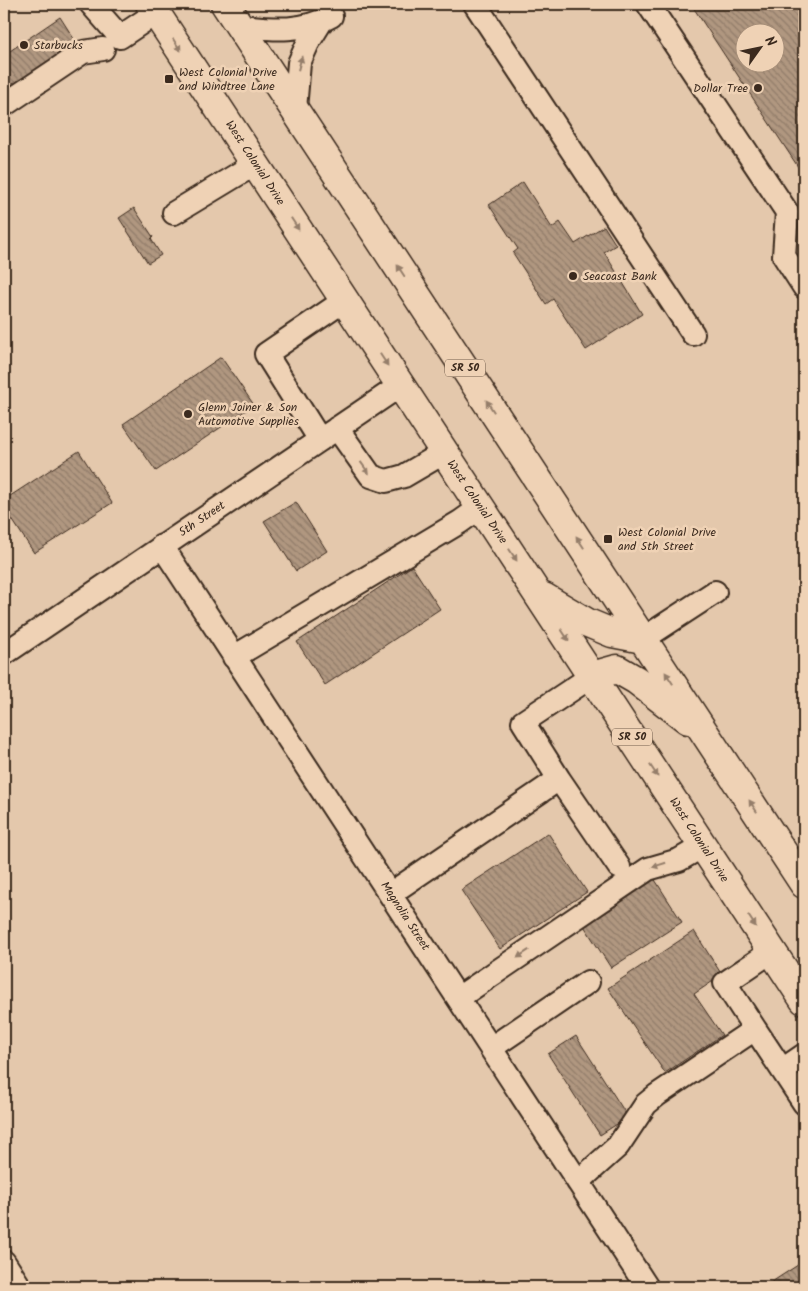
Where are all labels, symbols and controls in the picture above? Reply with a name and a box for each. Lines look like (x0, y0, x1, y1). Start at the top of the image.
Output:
north arrow (736, 22, 786, 72)
text: N (758, 32, 782, 51)
place label: Starbucks (34, 36, 83, 55)
one-way arrow (172, 38, 182, 51)
marker: Starbucks (18, 39, 30, 51)
one-way arrow (297, 55, 305, 70)
place label: West Colonial Drive and Windtree Lane (179, 63, 278, 96)
marker: West Colonial Drive and Windtree Lane (163, 73, 175, 85)
place label: Dollar Tree (693, 79, 749, 98)
marker: Dollar Tree (752, 82, 764, 94)
street label: West Colonial Drive (220, 117, 290, 210)
one-way arrow (290, 218, 300, 231)
one-way arrow (396, 264, 406, 277)
place label: Seacoast Bank (583, 267, 657, 286)
marker: Seacoast Bank (567, 270, 579, 282)
one-way arrow (379, 353, 389, 367)
road number: SR 50 (445, 359, 485, 376)
place label: Glenn Joiner & Son Automotive Supplies (198, 398, 299, 431)
one-way arrow (485, 400, 495, 413)
marker: Glenn Joiner & Son Automotive Supplies (182, 408, 194, 420)
street label: West Colonial Drive (442, 456, 513, 548)
one-way arrow (360, 461, 370, 475)
street label: 5th Street (175, 496, 229, 542)
place label: West Colonial Drive and 5th Street (618, 523, 717, 556)
marker: West Colonial Drive and 5th Street (602, 533, 614, 545)
one-way arrow (575, 535, 585, 549)
one-way arrow (508, 548, 518, 562)
one-way arrow (560, 628, 570, 641)
one-way arrow (664, 671, 674, 685)
road number: SR 50 (612, 729, 652, 746)
one-way arrow (649, 764, 658, 777)
street label: West Colonial Drive (664, 794, 734, 887)
one-way arrow (748, 799, 757, 812)
one-way arrow (651, 862, 666, 870)
street label: Magnolia Street (375, 878, 435, 955)
one-way arrow (747, 914, 757, 927)
one-way arrow (516, 949, 530, 959)

